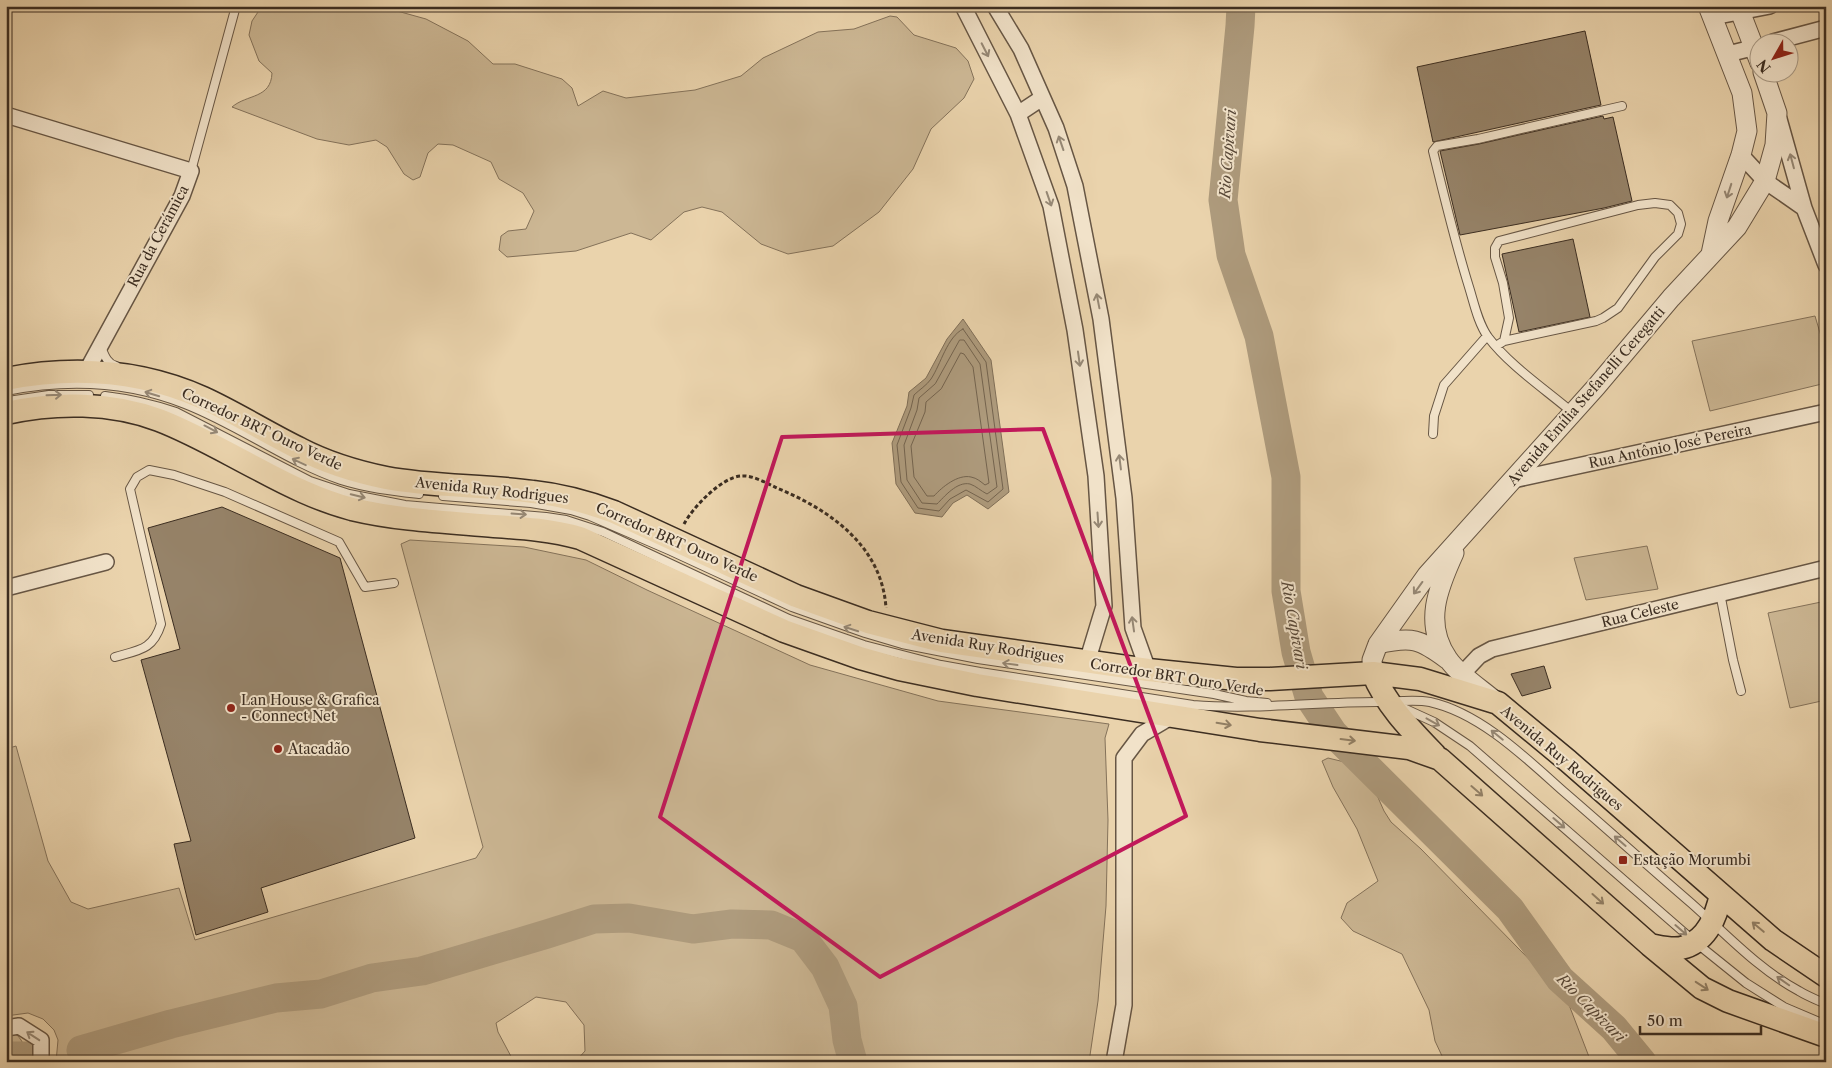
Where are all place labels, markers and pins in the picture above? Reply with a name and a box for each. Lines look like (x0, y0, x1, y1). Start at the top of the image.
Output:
place label: Lan House & Grafica - Connect Net (241, 691, 380, 725)
marker: Lan House & Grafica - Connect Net (225, 702, 237, 714)
place label: Atacadão (287, 740, 350, 758)
marker: Atacadão (272, 743, 284, 755)
place label: Estação Morumbi (1633, 851, 1751, 869)
marker: Estação Morumbi (1617, 854, 1629, 866)

